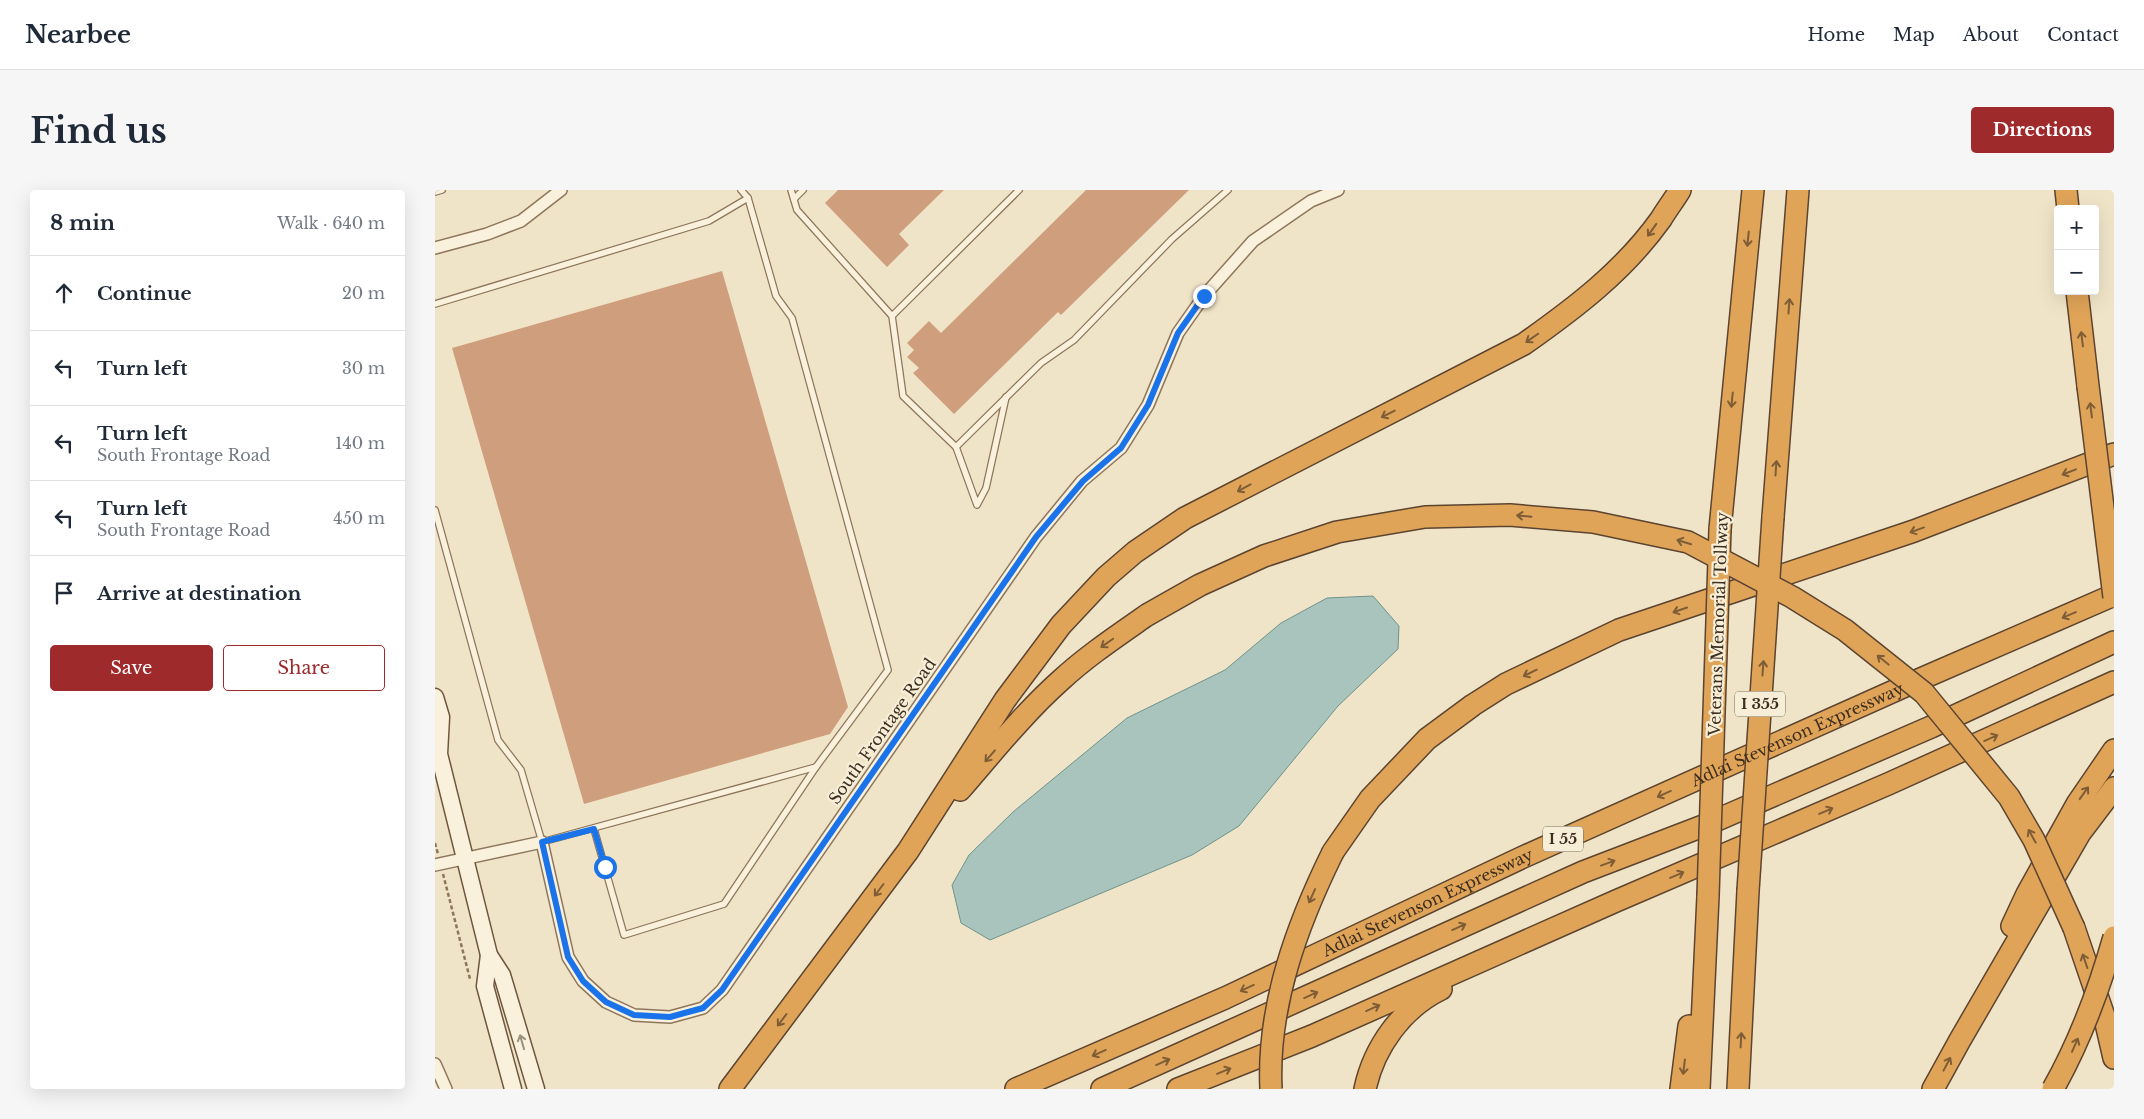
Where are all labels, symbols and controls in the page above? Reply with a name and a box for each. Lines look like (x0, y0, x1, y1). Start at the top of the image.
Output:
text: Nearbee (25, 20, 131, 49)
text: Home (1807, 24, 1865, 46)
text: Map (1893, 24, 1935, 46)
text: About (1963, 24, 2019, 46)
text: Contact (2047, 24, 2119, 46)
button: Directions (1971, 107, 2114, 153)
text: Find us (30, 109, 167, 152)
map controls (2054, 205, 2099, 295)
button: + (2054, 205, 2099, 250)
text: 8 min (50, 210, 115, 236)
text: Walk · 640 m (277, 213, 385, 233)
one-way arrow (1647, 223, 1657, 237)
one-way arrow (1743, 230, 1753, 246)
button: − (2054, 250, 2099, 295)
icon: ahead (50, 279, 78, 307)
text: Continue (97, 282, 192, 305)
text: 20 m (342, 283, 385, 303)
route end (1193, 285, 1216, 308)
one-way arrow (1784, 299, 1793, 315)
one-way arrow (2077, 331, 2087, 347)
one-way arrow (1525, 333, 1539, 343)
icon: left (50, 354, 78, 382)
text: Turn left (97, 357, 188, 380)
text: 30 m (342, 358, 385, 378)
one-way arrow (1728, 392, 1737, 408)
one-way arrow (2086, 402, 2096, 418)
one-way arrow (1381, 409, 1396, 419)
text: Turn left (97, 422, 188, 445)
icon: left (50, 429, 78, 457)
text: 140 m (335, 433, 385, 453)
text: South Frontage Road (97, 445, 270, 465)
one-way arrow (1772, 461, 1781, 477)
one-way arrow (2061, 468, 2077, 477)
one-way arrow (1236, 483, 1251, 493)
text: Turn left (97, 497, 188, 520)
icon: left (50, 504, 78, 532)
text: 450 m (333, 508, 385, 528)
street label: Veterans Memorial Tollway (1704, 511, 1732, 737)
one-way arrow (1516, 512, 1532, 521)
text: South Frontage Road (97, 520, 270, 540)
one-way arrow (1910, 526, 1925, 535)
one-way arrow (1676, 537, 1692, 547)
icon: arrive (50, 579, 78, 607)
text: Arrive at destination (97, 582, 301, 605)
one-way arrow (1673, 606, 1688, 615)
one-way arrow (2062, 610, 2077, 620)
one-way arrow (1100, 638, 1114, 648)
button: Save (50, 645, 213, 691)
button: Share (223, 645, 385, 691)
street label: South Frontage Road (824, 654, 940, 808)
one-way arrow (1877, 655, 1890, 666)
one-way arrow (1758, 660, 1767, 676)
one-way arrow (1523, 668, 1538, 678)
street label: Adlai Stevenson Expressway (1687, 678, 1907, 791)
road number: I 355 (1735, 692, 1785, 716)
one-way arrow (1983, 732, 1998, 742)
one-way arrow (984, 749, 996, 762)
one-way arrow (2079, 786, 2089, 800)
one-way arrow (1657, 789, 1672, 799)
one-way arrow (1818, 805, 1833, 815)
road number: I 55 (1543, 826, 1583, 852)
one-way arrow (2027, 829, 2037, 844)
street label: Adlai Stevenson Expressway (1318, 844, 1537, 961)
route start (594, 856, 617, 879)
one-way arrow (1600, 858, 1615, 867)
one-way arrow (1669, 869, 1684, 879)
one-way arrow (874, 883, 884, 897)
one-way arrow (1307, 888, 1317, 903)
one-way arrow (1451, 922, 1466, 932)
one-way arrow (2080, 953, 2090, 969)
one-way arrow (1240, 983, 1255, 993)
one-way arrow (1303, 989, 1318, 999)
one-way arrow (1365, 1003, 1380, 1013)
one-way arrow (777, 1013, 787, 1027)
one-way arrow (1736, 1033, 1745, 1049)
one-way arrow (517, 1035, 527, 1051)
one-way arrow (2070, 1038, 2080, 1053)
one-way arrow (1092, 1049, 1107, 1059)
one-way arrow (1155, 1056, 1170, 1066)
one-way arrow (1679, 1058, 1689, 1074)
one-way arrow (1942, 1058, 1952, 1072)
one-way arrow (1215, 1066, 1231, 1075)

